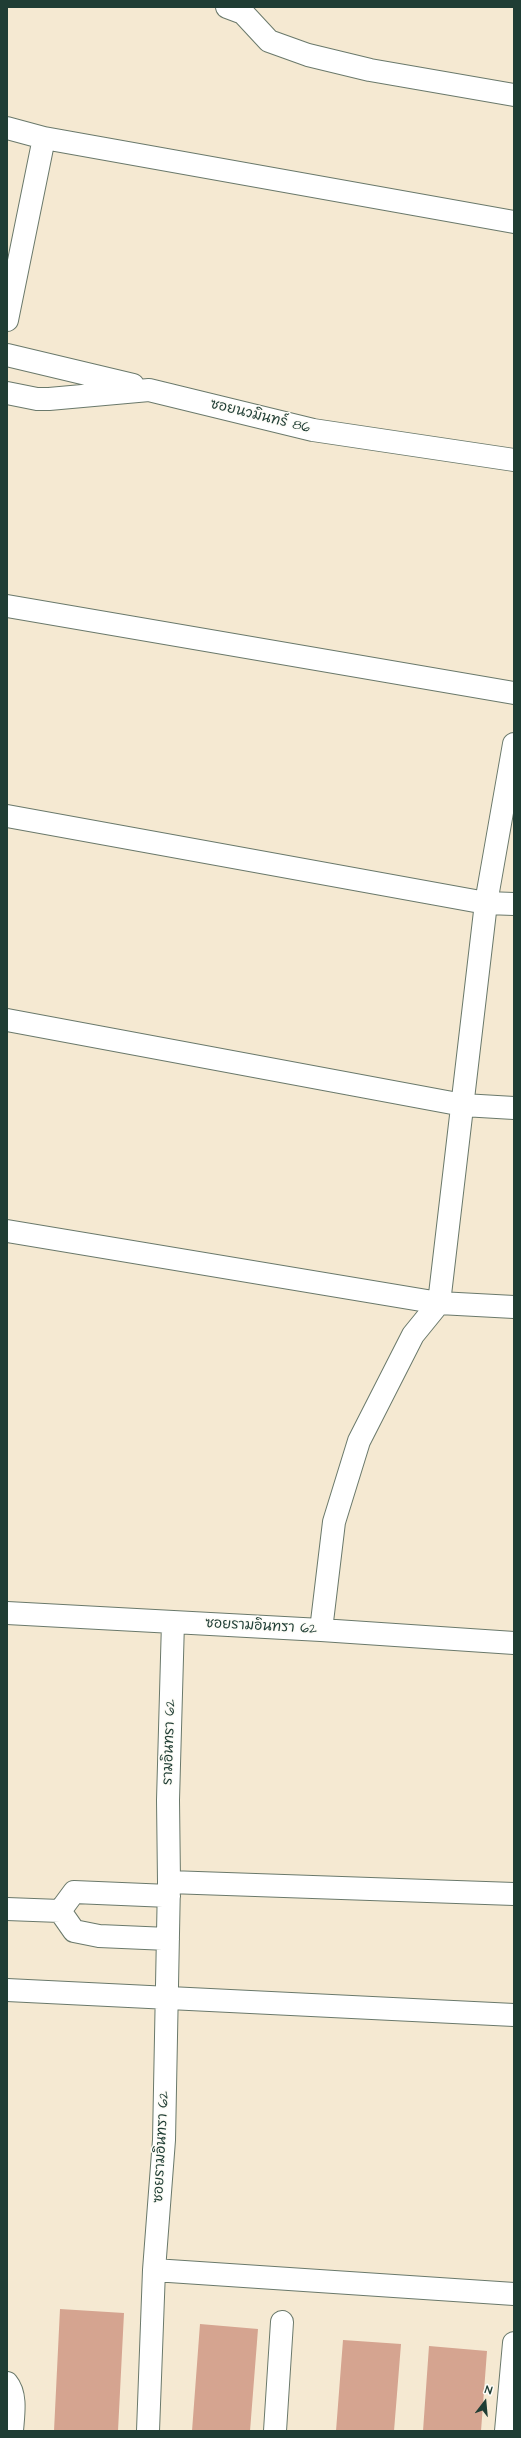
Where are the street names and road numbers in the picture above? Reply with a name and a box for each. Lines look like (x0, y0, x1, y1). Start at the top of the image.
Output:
street label: ซอยนวมินทร์ 86 (208, 396, 312, 438)
street label: ซอยรามอินทรา 62 (205, 1616, 317, 1638)
street label: รามอินทรา 62 (160, 1699, 180, 1785)
street label: ซอยรามอินทรา 62 (151, 2091, 173, 2203)

